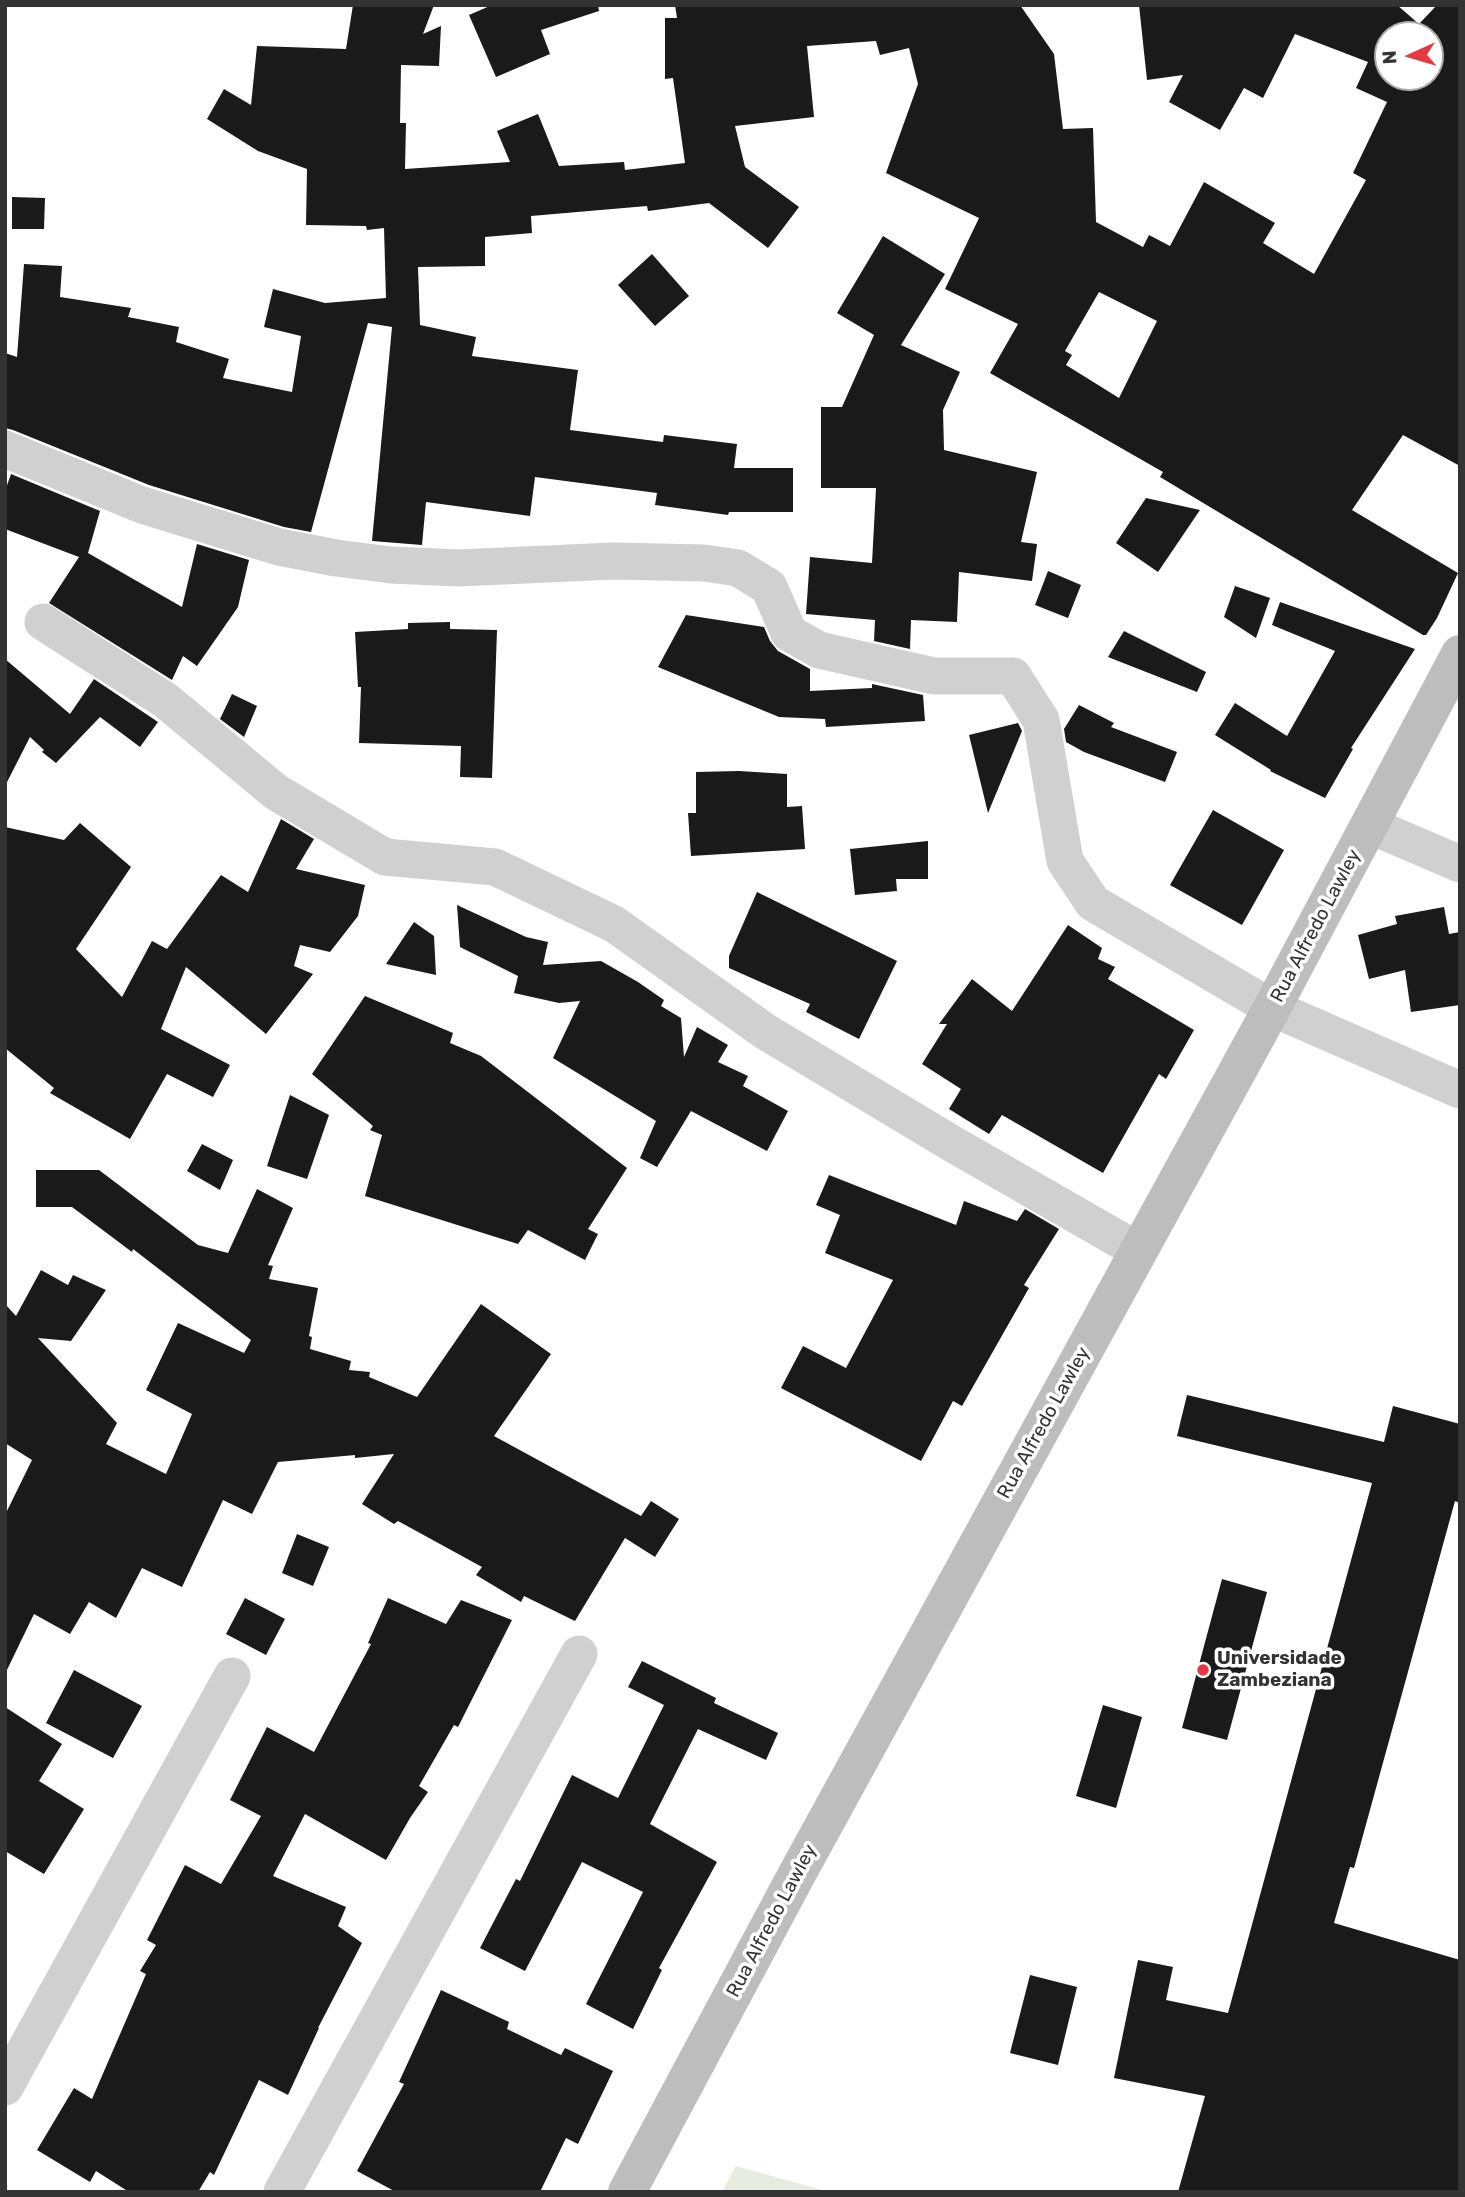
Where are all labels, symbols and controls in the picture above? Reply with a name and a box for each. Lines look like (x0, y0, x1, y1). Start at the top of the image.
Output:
north arrow (1374, 21, 1444, 91)
text: N (1378, 50, 1401, 65)
street label: Rua Alfredo Lawley (1266, 846, 1366, 1006)
street label: Rua Alfredo Lawley (993, 1343, 1095, 1503)
place label: Universidade Zambeziana (1217, 1648, 1342, 1692)
marker: Universidade Zambeziana (1195, 1662, 1211, 1678)
street label: Rua Alfredo Lawley (722, 1841, 822, 2001)

